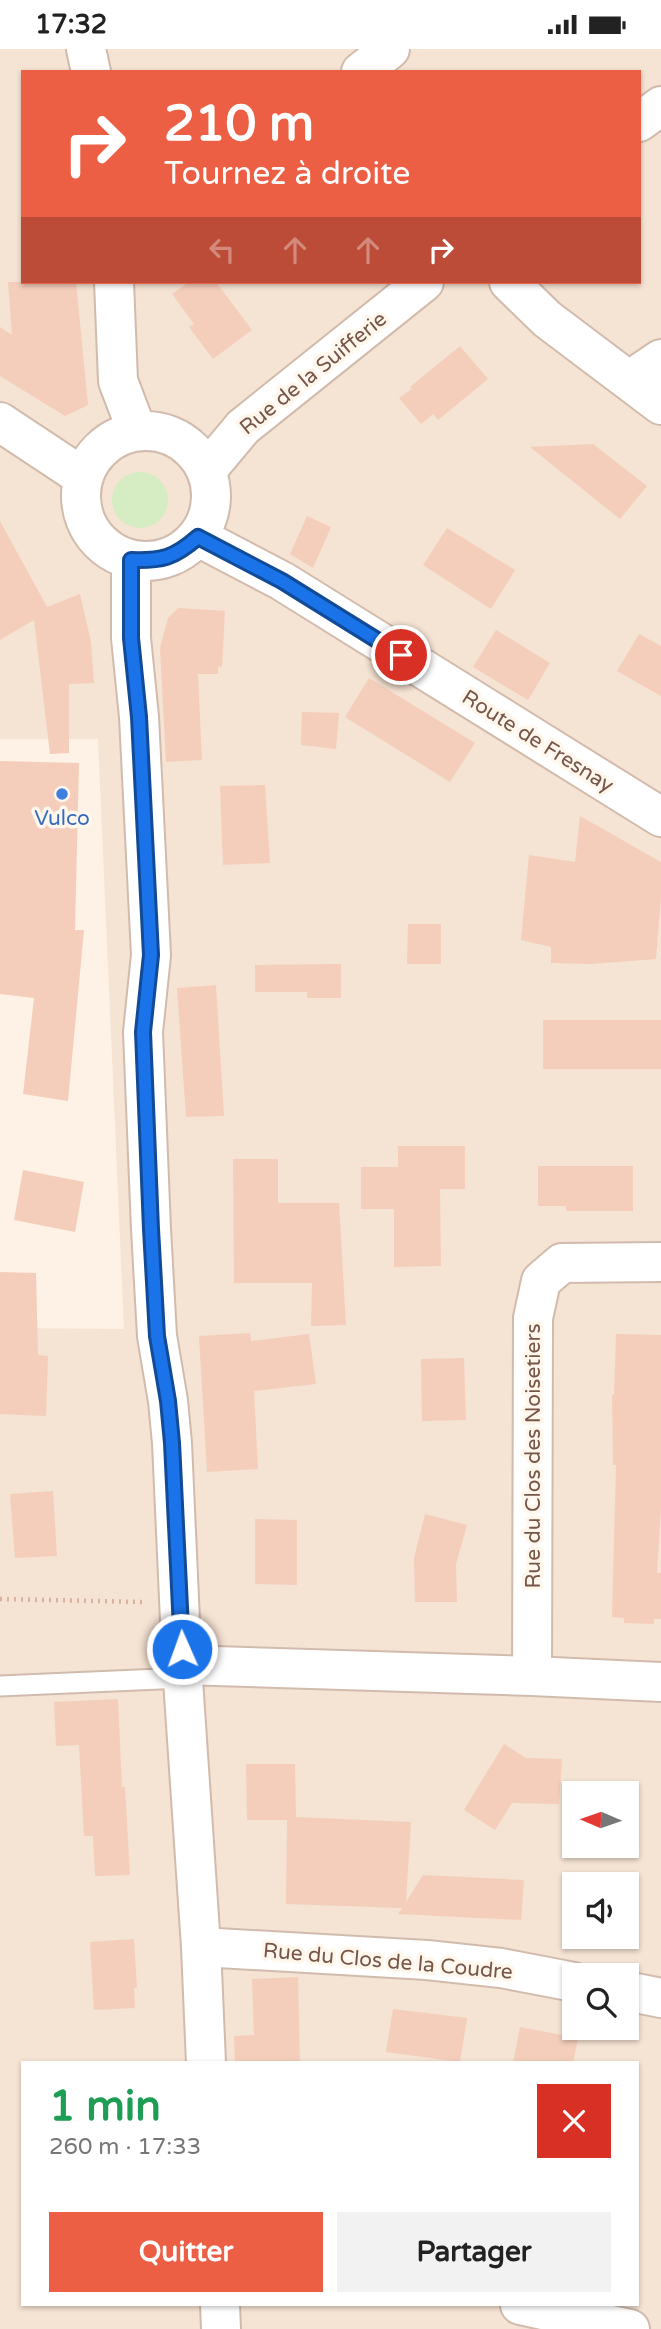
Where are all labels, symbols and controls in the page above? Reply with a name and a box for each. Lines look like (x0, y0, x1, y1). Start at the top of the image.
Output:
text: 17:32 (35, 9, 107, 40)
text: 210 m (164, 95, 314, 154)
icon: right (49, 98, 140, 189)
text: Tournez à droite (164, 155, 410, 193)
icon: left (203, 231, 241, 269)
icon: ahead (276, 231, 314, 269)
icon: ahead (349, 231, 387, 269)
icon: right (422, 231, 460, 269)
street label: Rue de la Suifferie (235, 306, 392, 440)
pin (371, 625, 431, 685)
icon: arrive (382, 636, 420, 674)
street label: Route de Fresnay (457, 685, 618, 798)
marker: Vulco (54, 786, 70, 802)
place label: Vulco (34, 806, 90, 831)
street label: Rue du Clos des Noisetiers (521, 1323, 546, 1589)
position arrow (145, 1612, 219, 1686)
north arrow (562, 1781, 639, 1859)
map controls (562, 1781, 639, 2040)
button: sound (562, 1872, 639, 1949)
street label: Rue du Clos de la Coudre (262, 1938, 514, 1985)
button: search (562, 1963, 639, 2040)
text: 1 min (49, 2081, 161, 2132)
button: close (537, 2084, 611, 2158)
text: 260 m · 17:33 (49, 2133, 201, 2161)
button: Quitter (49, 2212, 323, 2292)
button: Partager (337, 2212, 611, 2292)

